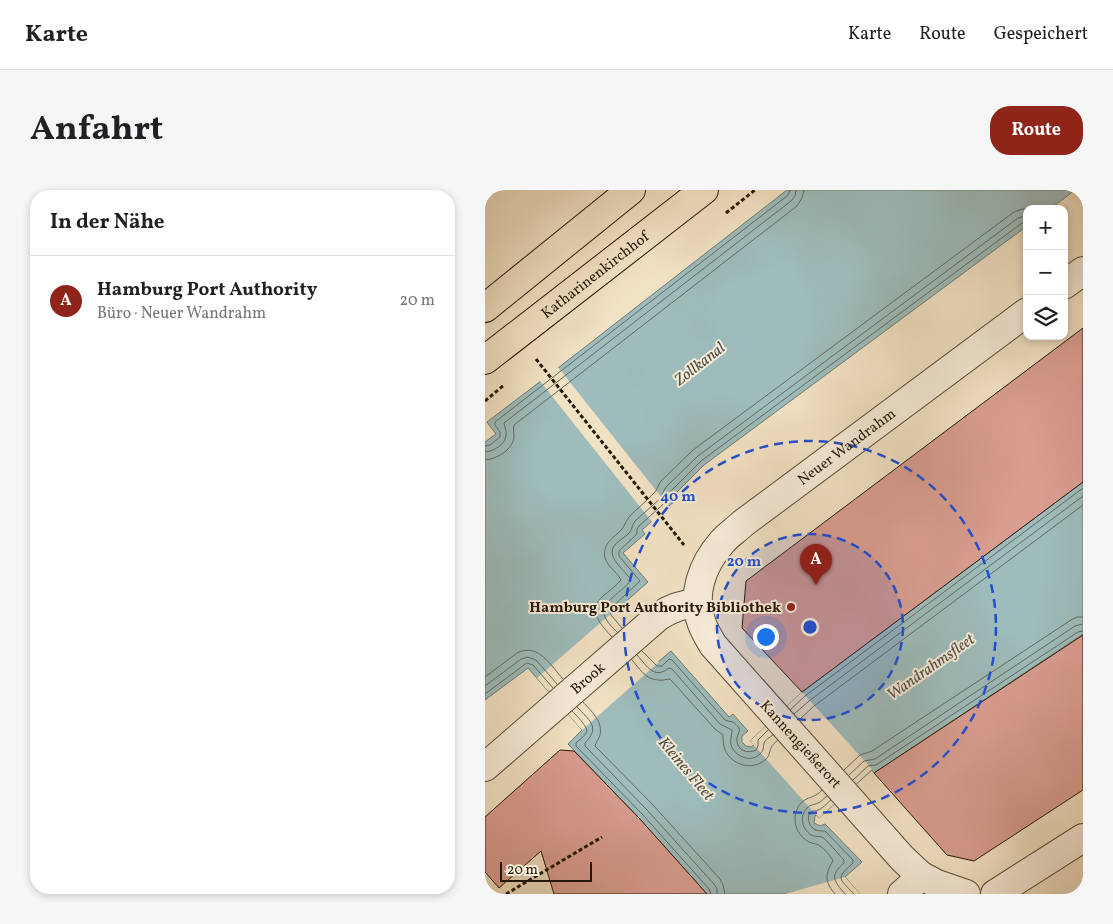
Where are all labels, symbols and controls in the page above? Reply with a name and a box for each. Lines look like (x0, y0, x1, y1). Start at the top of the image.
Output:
text: Karte (25, 18, 88, 52)
text: Karte (848, 22, 891, 47)
text: Route (919, 22, 966, 47)
text: Gespeichert (994, 22, 1088, 47)
text: Anfahrt (30, 106, 163, 154)
button: Route (990, 106, 1083, 155)
map controls (1023, 205, 1068, 340)
button: + (1023, 205, 1068, 250)
text: In der Nähe (50, 208, 165, 237)
street label: Katharinenkirchhof (537, 226, 656, 325)
button: − (1023, 250, 1068, 295)
text: Hamburg Port Authority (97, 277, 317, 303)
text: A (60, 290, 72, 312)
text: 20 m (400, 290, 435, 312)
button: layers (1023, 295, 1068, 340)
text: Büro · Neuer Wandrahm (97, 303, 266, 325)
water label: Zollkanal (670, 338, 730, 392)
street label: Neuer Wandrahm (794, 404, 901, 491)
text: 40 m (660, 487, 696, 508)
pin: A (800, 544, 832, 585)
text: 20 m (727, 552, 762, 573)
place label: Hamburg Port Authority Bibliothek (529, 598, 781, 619)
marker: Hamburg Port Authority Bibliothek (785, 601, 797, 613)
centre of rings (801, 618, 819, 636)
your location (753, 624, 779, 650)
water label: Wandrahmsfleet (883, 629, 980, 706)
street label: Brook (567, 658, 611, 700)
street label: Kannengießerort (754, 696, 845, 794)
water label: Kleines Fleet (652, 733, 719, 806)
scale bar (500, 859, 593, 882)
text: 20 m (507, 861, 538, 880)

